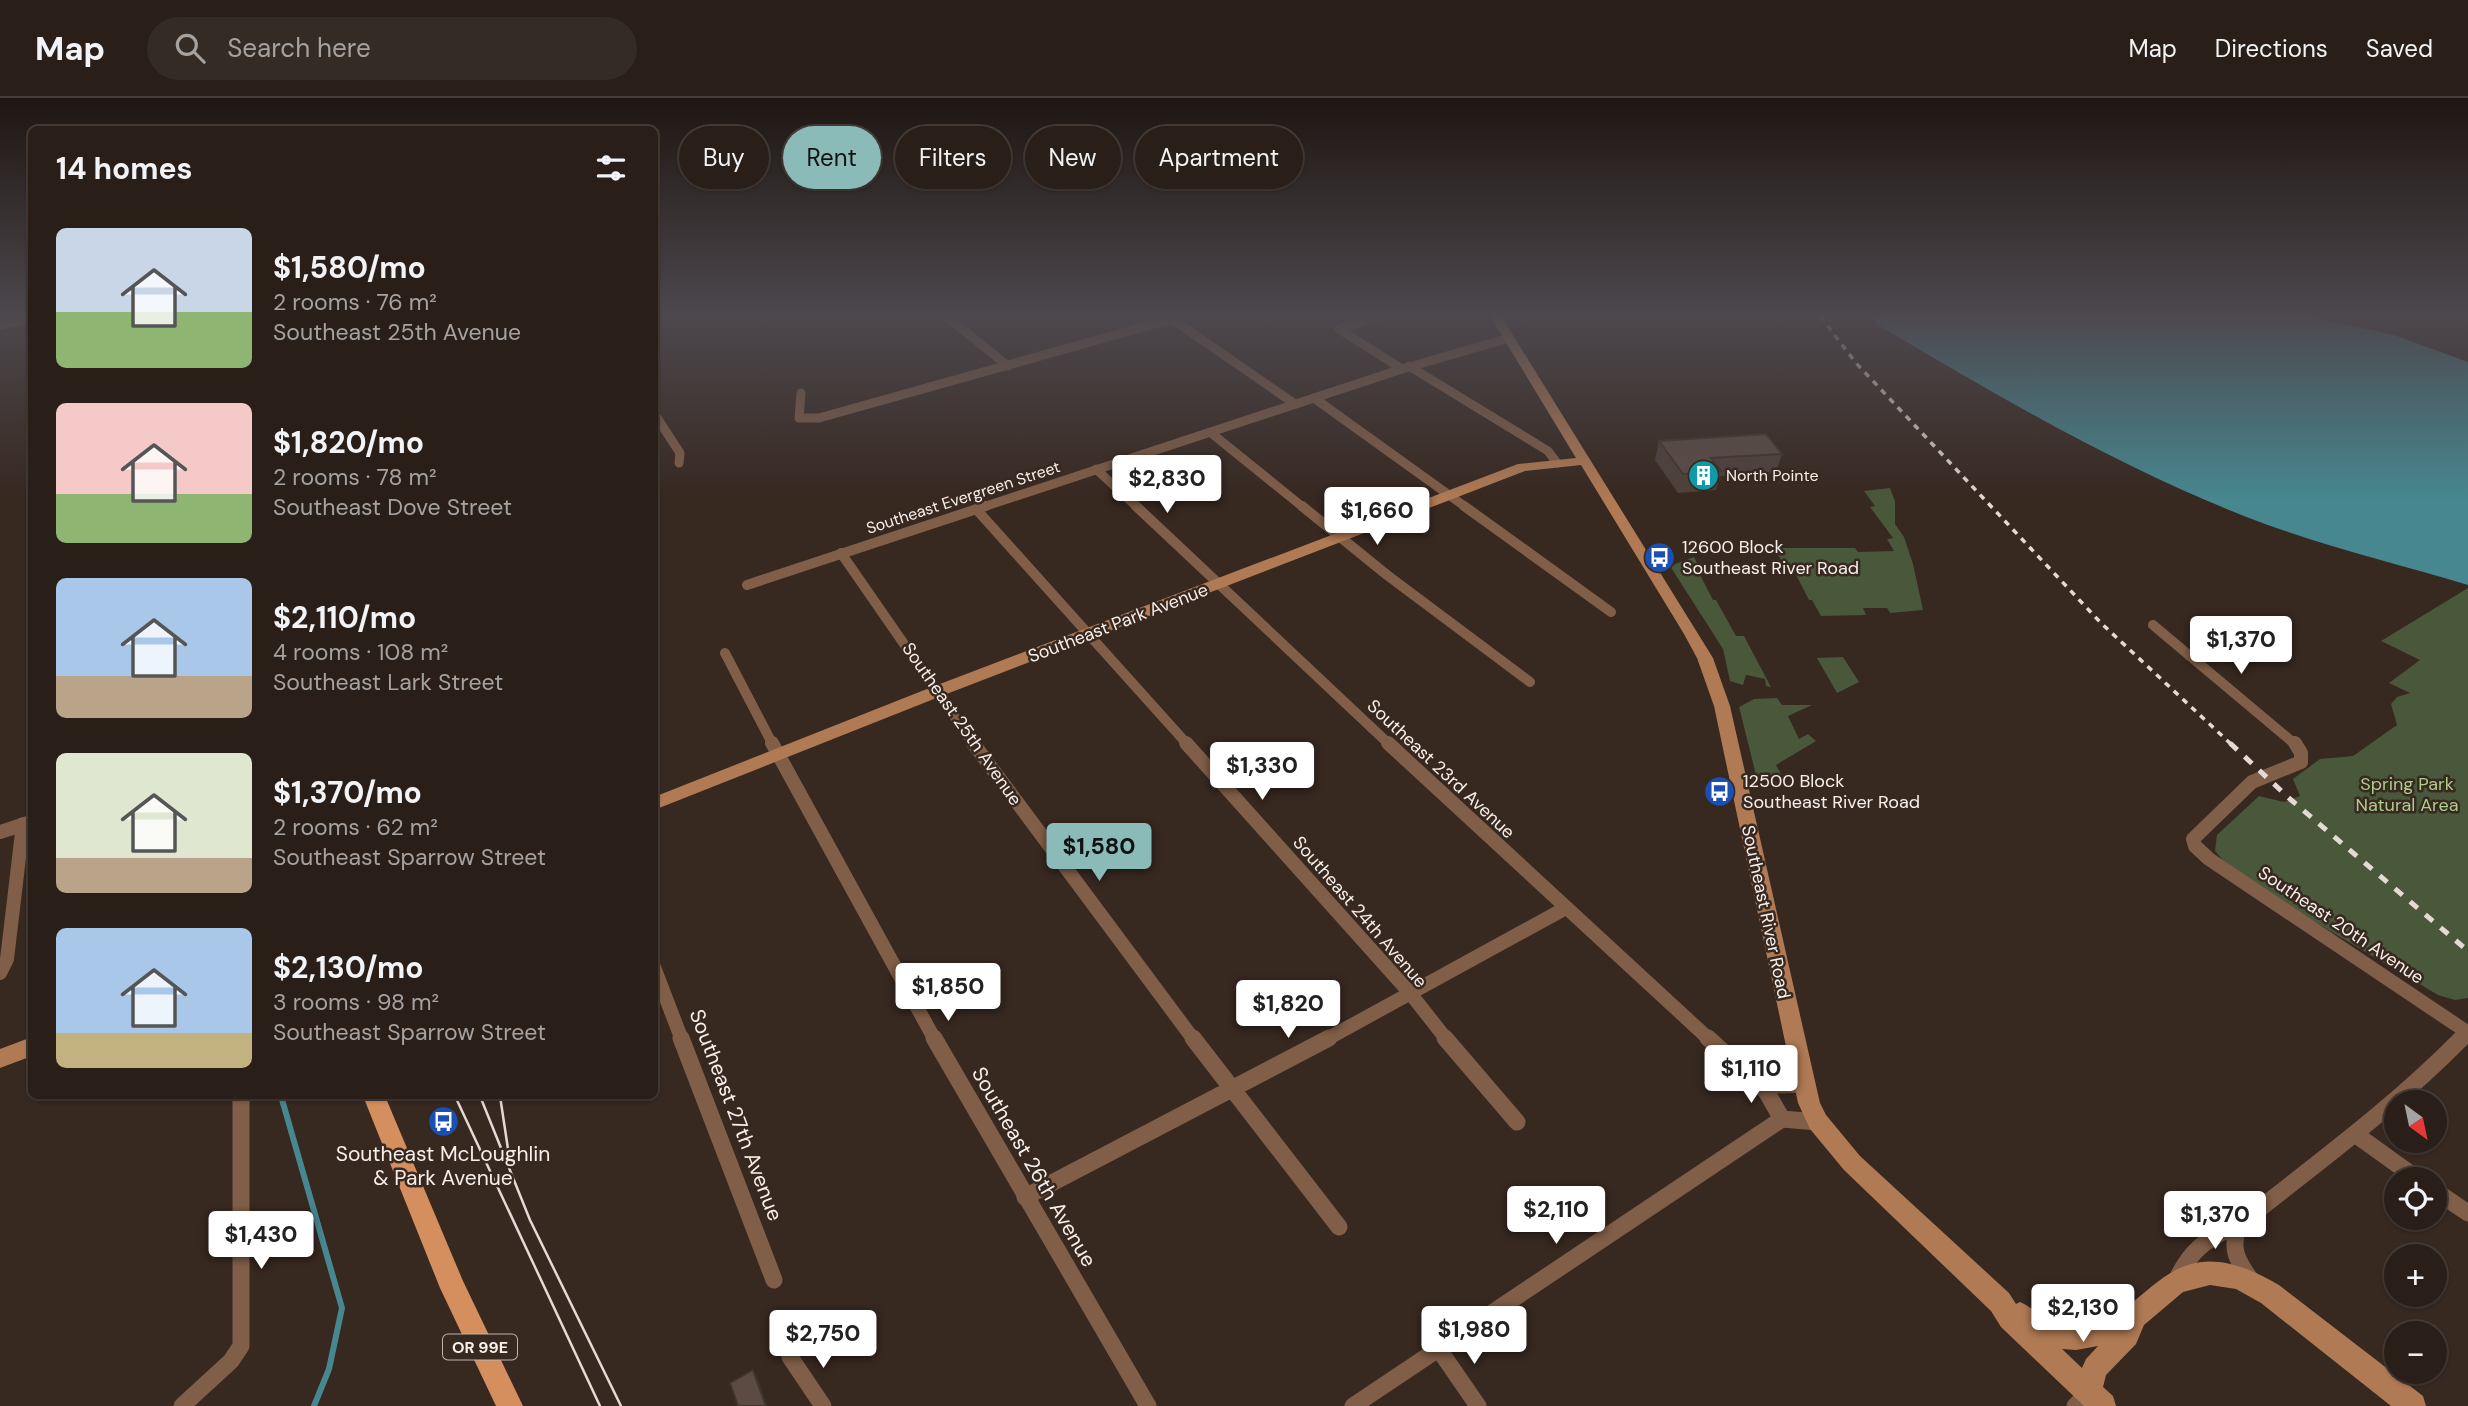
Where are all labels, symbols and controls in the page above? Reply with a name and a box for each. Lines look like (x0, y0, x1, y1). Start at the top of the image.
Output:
search box (147, 17, 637, 80)
text: Map (35, 27, 105, 70)
icon: search (171, 29, 209, 67)
text: Search here (227, 31, 371, 65)
text: Map (2129, 33, 2177, 64)
text: Directions (2215, 33, 2328, 64)
text: Saved (2366, 33, 2433, 64)
chip: Buy (679, 126, 769, 189)
chip: Rent (783, 126, 881, 189)
chip: Filters (895, 126, 1011, 189)
chip: New (1025, 126, 1121, 189)
chip: Apartment (1135, 126, 1303, 189)
text: 14 homes (56, 149, 193, 188)
icon: filters (592, 149, 630, 187)
text: $1,580/mo (273, 248, 426, 287)
icon: home (112, 256, 196, 340)
text: 2 rooms · 76 m² (273, 287, 437, 317)
text: Southeast 25th Avenue (273, 317, 521, 347)
text: $1,820/mo (273, 423, 424, 462)
icon: home (112, 431, 196, 515)
street label: Southeast Evergreen Street (863, 456, 1063, 539)
pin: $2,830 (1110, 456, 1224, 515)
building icon: North Pointe (1686, 458, 1720, 492)
text: 2 rooms · 78 m² (273, 462, 437, 492)
text: $2,830 (1128, 463, 1206, 493)
place label: North Pointe (1726, 465, 1819, 486)
pin: $1,660 (1320, 488, 1434, 547)
text: Southeast Dove Street (273, 492, 512, 522)
text: $1,660 (1340, 495, 1414, 525)
place label: 12600 Block Southeast River Road (1682, 535, 1859, 580)
bus stop icon: 12600 Block Southeast River Road (1642, 540, 1676, 574)
street label: Southeast Park Avenue (1025, 578, 1211, 668)
text: $2,110/mo (273, 598, 416, 637)
icon: home (112, 606, 196, 690)
pin: $1,370 (2184, 616, 2298, 676)
text: $1,370 (2206, 624, 2276, 654)
text: 4 rooms · 108 m² (273, 637, 448, 667)
street label: Southeast 25th Avenue (897, 638, 1027, 810)
text: Southeast Lark Street (273, 667, 503, 697)
street label: Southeast 23rd Avenue (1362, 694, 1520, 844)
pin: $1,330 (1205, 742, 1319, 802)
text: $1,330 (1226, 750, 1298, 780)
place label: 12500 Block Southeast River Road (1743, 769, 1920, 814)
park label: Spring Park Natural Area (2356, 772, 2458, 817)
text: $1,370/mo (273, 773, 422, 812)
bus stop icon: 12500 Block Southeast River Road (1703, 774, 1737, 808)
icon: home (112, 781, 196, 865)
text: 2 rooms · 62 m² (273, 812, 438, 842)
street label: Southeast River Road (1736, 823, 1796, 1001)
pin: $1,580 (1042, 824, 1156, 883)
text: $1,580 (1063, 831, 1135, 861)
street label: Southeast 24th Avenue (1287, 831, 1433, 993)
text: Southeast Sparrow Street (273, 842, 546, 872)
street label: Southeast 20th Avenue (2253, 860, 2429, 990)
text: $2,130/mo (273, 948, 424, 987)
icon: home (112, 956, 196, 1040)
pin: $1,850 (891, 964, 1005, 1023)
text: $1,850 (912, 971, 984, 1001)
pin: $1,820 (1231, 981, 1345, 1040)
text: 3 rooms · 98 m² (273, 987, 439, 1017)
text: $1,820 (1252, 988, 1324, 1018)
street label: Southeast 27th Avenue (683, 1005, 789, 1225)
text: Southeast Sparrow Street (273, 1017, 546, 1047)
pin: $1,110 (1694, 1046, 1808, 1105)
text: $1,110 (1721, 1053, 1781, 1083)
street label: Southeast 26th Avenue (965, 1062, 1103, 1272)
north arrow (2384, 1090, 2446, 1153)
map controls (2384, 1090, 2447, 1384)
bus stop icon: Southeast McLoughlin & Park Avenue (426, 1105, 460, 1139)
place label: Southeast McLoughlin & Park Avenue (336, 1140, 550, 1192)
button: locate (2384, 1167, 2447, 1230)
pin: $2,110 (1499, 1186, 1613, 1246)
pin: $1,370 (2158, 1192, 2272, 1251)
text: $2,110 (1523, 1194, 1589, 1224)
text: $1,370 (2180, 1199, 2250, 1229)
pin: $1,430 (204, 1212, 318, 1271)
text: $1,430 (225, 1219, 297, 1249)
button: + (2384, 1244, 2447, 1307)
pin: $2,130 (2026, 1284, 2140, 1344)
text: $2,130 (2047, 1292, 2119, 1322)
pin: $1,980 (1417, 1306, 1531, 1366)
pin: $2,750 (766, 1310, 880, 1370)
text: $1,980 (1437, 1314, 1511, 1344)
text: $2,750 (785, 1318, 861, 1348)
button: − (2384, 1321, 2447, 1384)
road number: OR 99E (443, 1334, 517, 1359)

